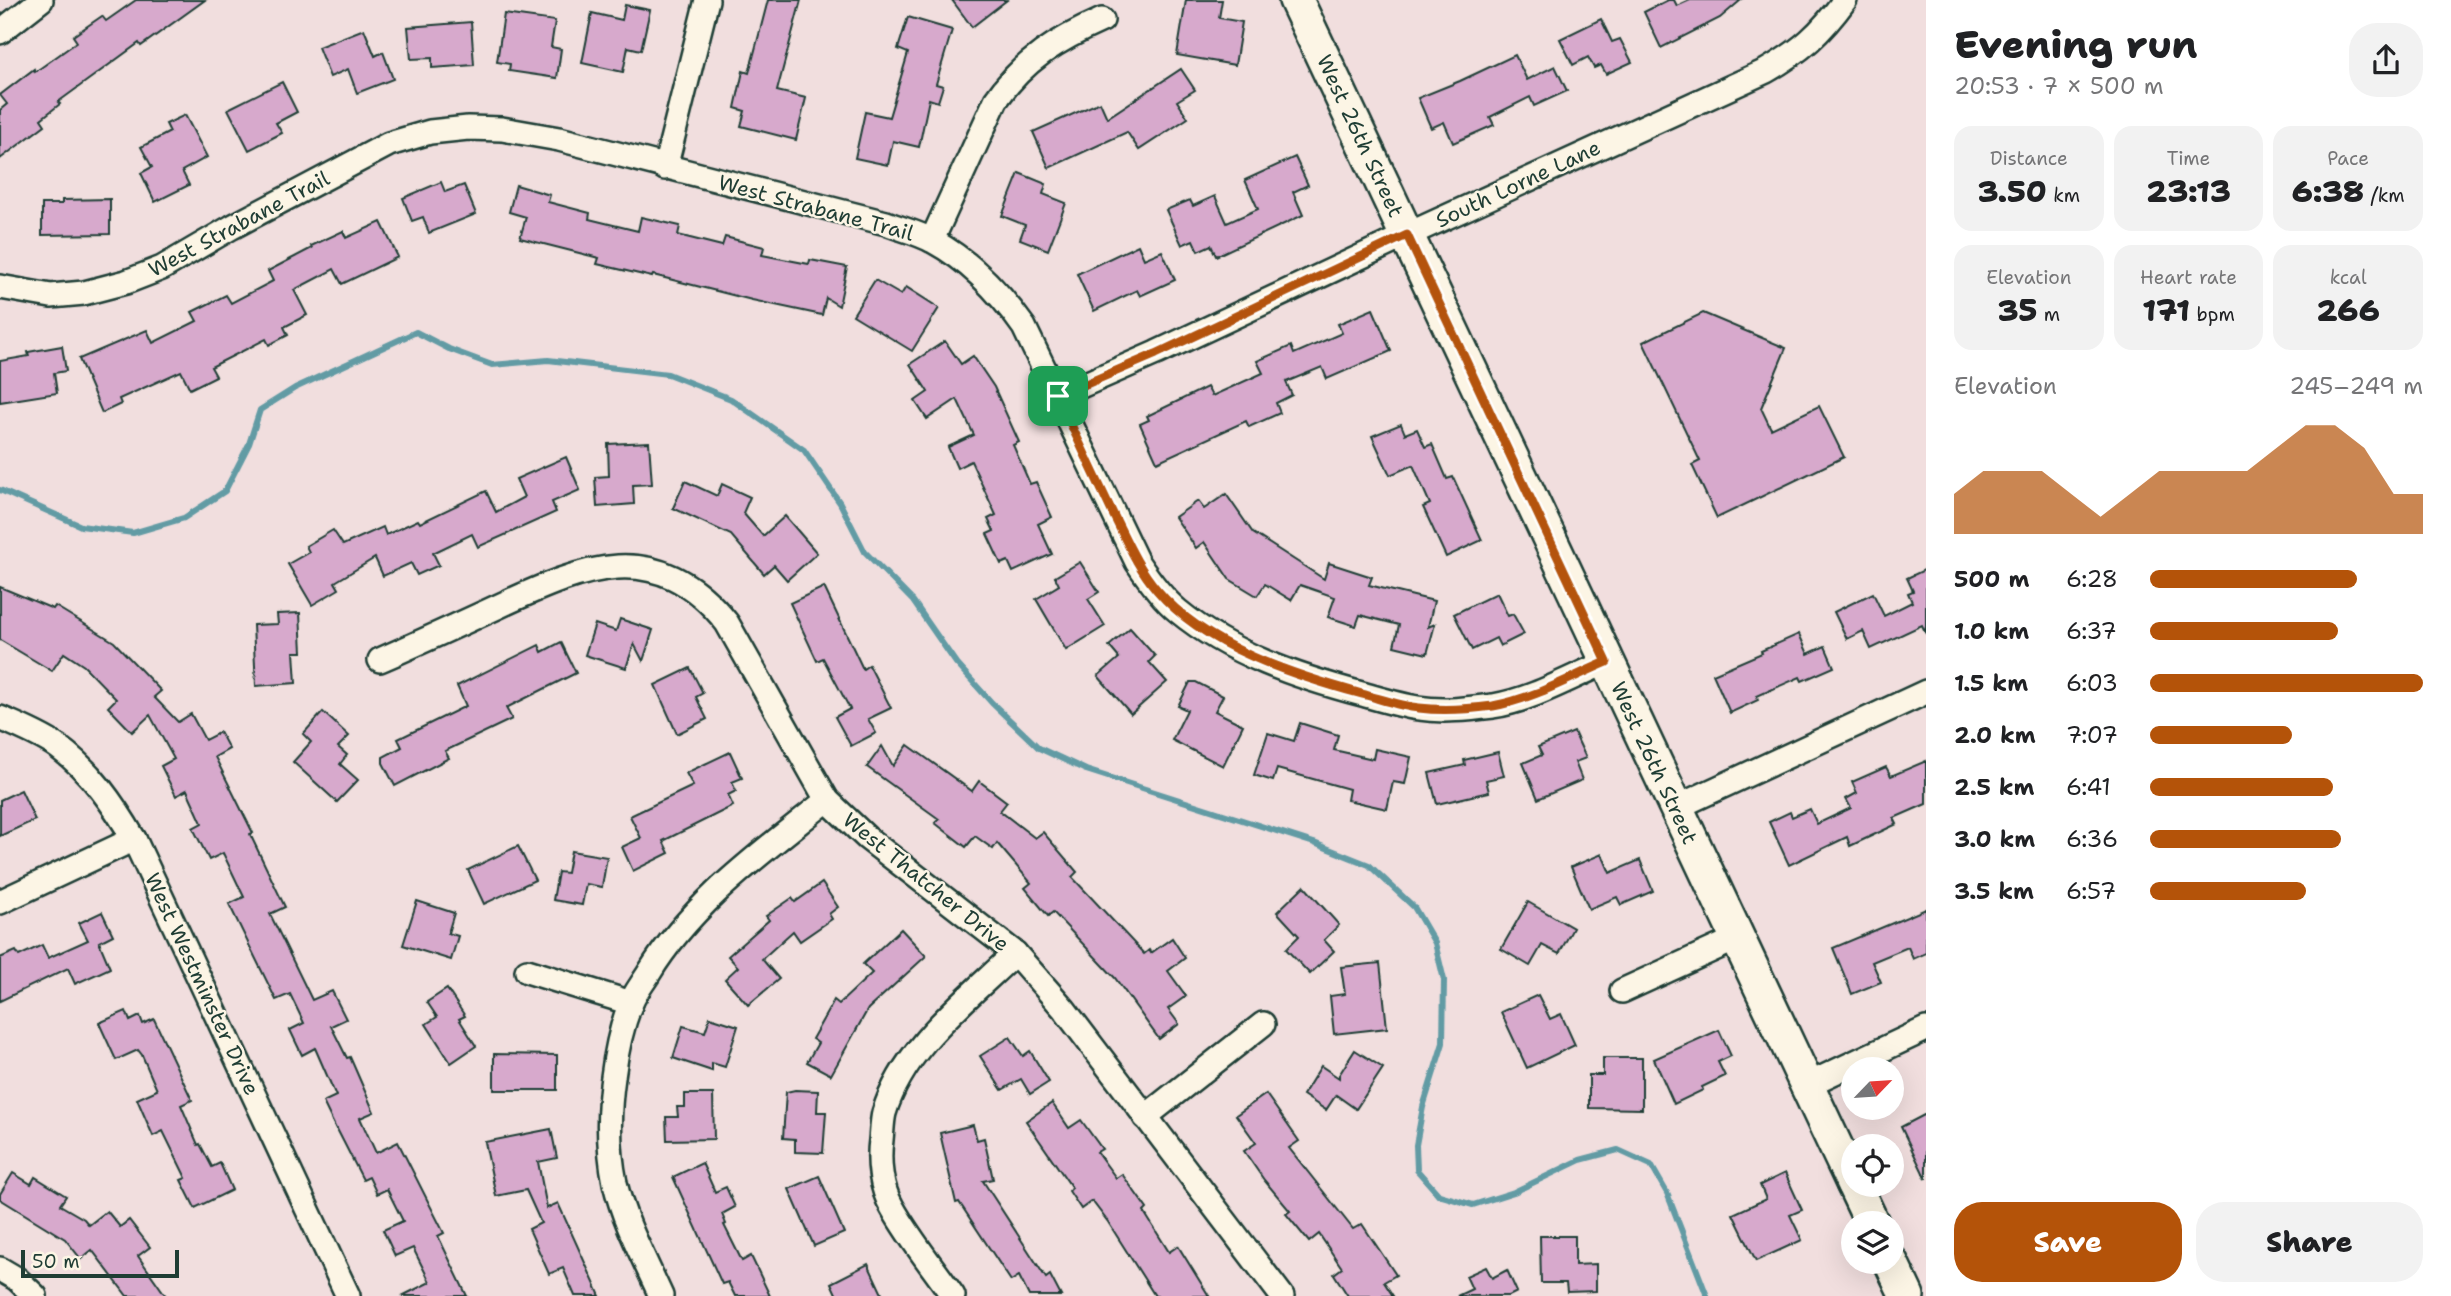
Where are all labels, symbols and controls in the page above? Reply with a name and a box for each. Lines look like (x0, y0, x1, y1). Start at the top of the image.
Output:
text: Evening run (1954, 19, 2197, 70)
button: share (2349, 23, 2423, 97)
street label: West 26th Street (1310, 50, 1410, 222)
text: 20:53 · 7 × 500 m (1954, 71, 2164, 101)
street label: South Lorne Lane (1431, 134, 1605, 234)
text: Distance (1990, 146, 2068, 171)
text: Time (2167, 146, 2210, 171)
text: Pace (2327, 146, 2369, 171)
street label: West Strabane Trail (144, 164, 335, 284)
street label: West Strabane Trail (715, 168, 917, 248)
text: 3.50 (1977, 171, 2047, 212)
text: 23:13 (2146, 171, 2231, 212)
text: 6:38 (2292, 171, 2364, 212)
text: km (2047, 183, 2080, 208)
text: /km (2364, 183, 2405, 208)
text: Elevation (1986, 265, 2071, 290)
text: Heart rate (2140, 265, 2237, 290)
text: kcal (2330, 265, 2367, 290)
text: 35 (1997, 290, 2037, 331)
text: 171 (2142, 290, 2190, 331)
text: 266 (2316, 290, 2380, 331)
text: m (2037, 302, 2060, 327)
text: bpm (2190, 302, 2235, 327)
pin (1028, 366, 1088, 426)
text: Elevation (1954, 371, 2057, 401)
text: 245–249 m (2289, 371, 2423, 401)
icon: arrive (1039, 377, 1077, 415)
text: 500 m (1954, 564, 2029, 594)
text: 6:28 (2066, 564, 2118, 594)
text: 1.0 km (1954, 616, 2029, 646)
text: 6:37 (2066, 616, 2117, 646)
text: 1.5 km (1954, 668, 2028, 698)
text: 6:03 (2066, 668, 2118, 698)
street label: West 26th Street (1604, 677, 1704, 849)
text: 2.0 km (1954, 720, 2036, 750)
text: 7:07 (2066, 720, 2118, 750)
text: 2.5 km (1954, 772, 2035, 802)
text: 6:41 (2066, 772, 2111, 802)
street label: West Thatcher Drive (837, 806, 1015, 958)
text: 3.0 km (1954, 824, 2035, 854)
text: 6:36 (2066, 824, 2118, 854)
street label: West Westminster Drive (138, 868, 266, 1100)
text: 3.5 km (1954, 876, 2034, 906)
text: 6:57 (2066, 876, 2116, 906)
north arrow (1841, 1057, 1904, 1120)
map controls (1841, 1057, 1904, 1274)
button: locate (1841, 1134, 1904, 1197)
button: Save (1954, 1202, 2182, 1282)
button: Share (2196, 1202, 2423, 1282)
button: layers (1841, 1211, 1904, 1274)
scale bar (21, 1247, 178, 1279)
text: 50 m (32, 1249, 80, 1274)

